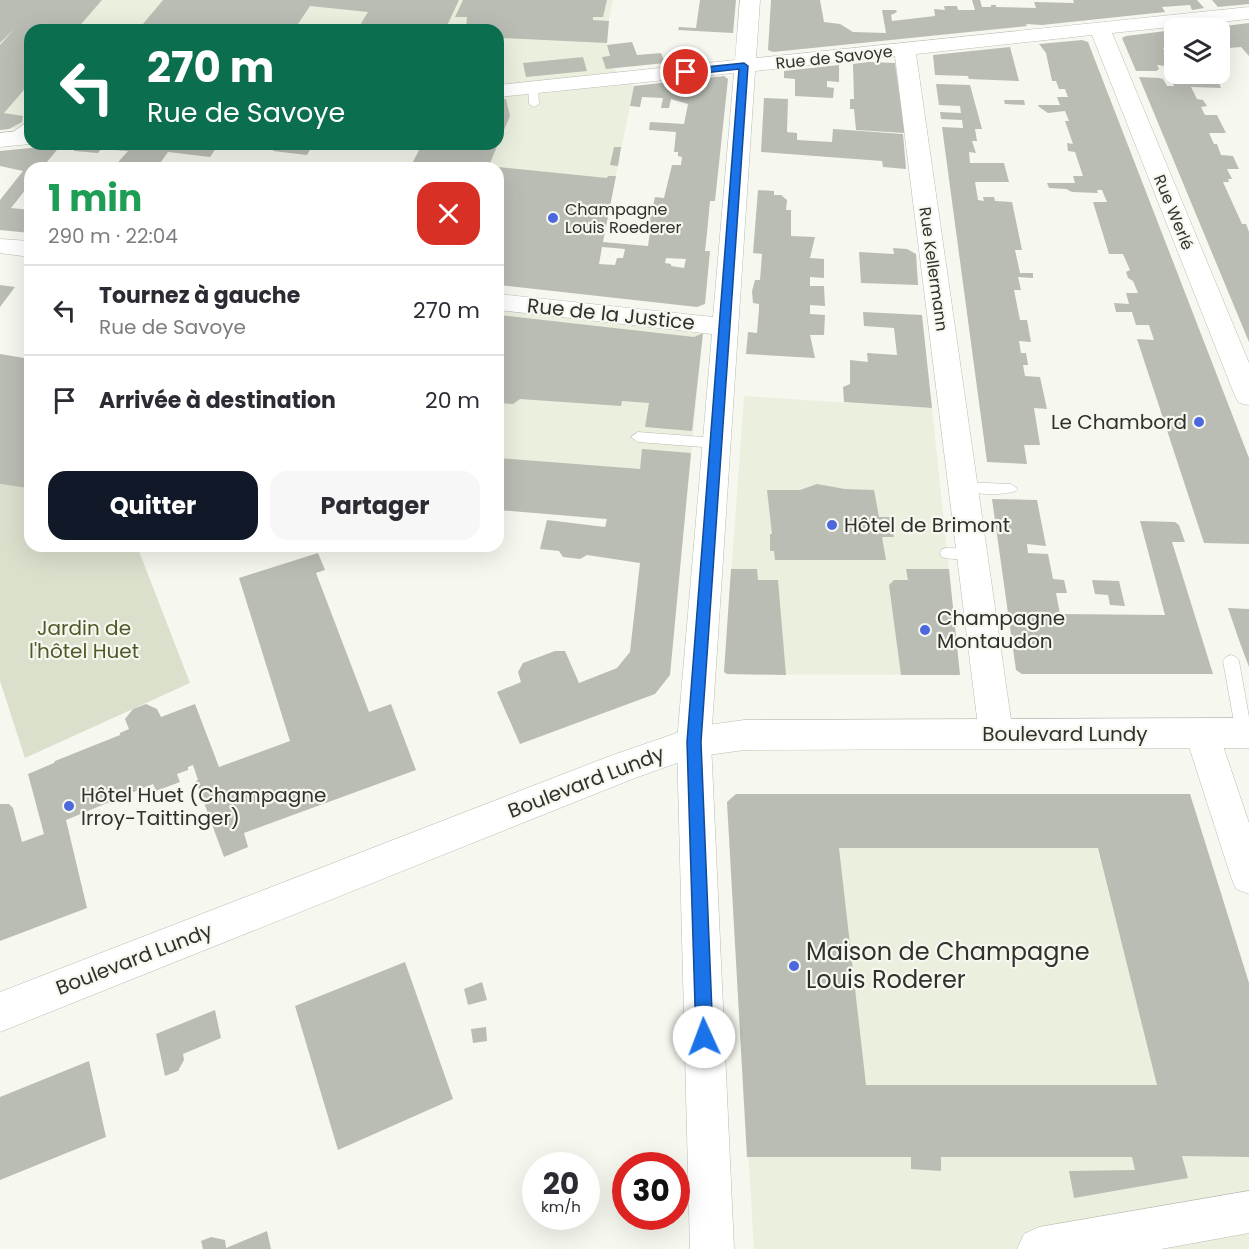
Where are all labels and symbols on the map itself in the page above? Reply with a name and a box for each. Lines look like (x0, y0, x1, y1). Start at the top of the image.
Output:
street label: Rue de Savoye (774, 40, 894, 75)
pin (660, 46, 711, 97)
street label: Rue Werlé (1148, 171, 1199, 253)
place label: Champagne Louis Roederer (565, 198, 681, 239)
street label: Rue Kellermann (913, 205, 954, 333)
marker: Champagne Louis Roederer (546, 211, 560, 225)
street label: Rue de la Justice (526, 291, 696, 337)
place label: Le Chambord (1051, 408, 1187, 436)
marker: Le Chambord (1192, 415, 1206, 429)
place label: Hôtel de Brimont (844, 511, 1010, 539)
marker: Hôtel de Brimont (825, 518, 839, 532)
place label: Champagne Montaudon (937, 604, 1065, 655)
park label: Jardin de l'hôtel Huet (29, 614, 139, 665)
marker: Champagne Montaudon (918, 623, 932, 637)
street label: Boulevard Lundy (982, 720, 1148, 748)
street label: Boulevard Lundy (504, 739, 668, 825)
place label: Hôtel Huet (Champagne Irroy-Taittinger) (81, 781, 326, 832)
marker: Hôtel Huet (Champagne Irroy-Taittinger) (62, 799, 76, 813)
street label: Boulevard Lundy (52, 916, 216, 1002)
place label: Maison de Champagne Louis Roderer (806, 935, 1090, 996)
marker: Maison de Champagne Louis Roderer (787, 959, 801, 973)
position arrow (672, 1005, 736, 1069)
speed limit sign: 30 (612, 1152, 690, 1230)

